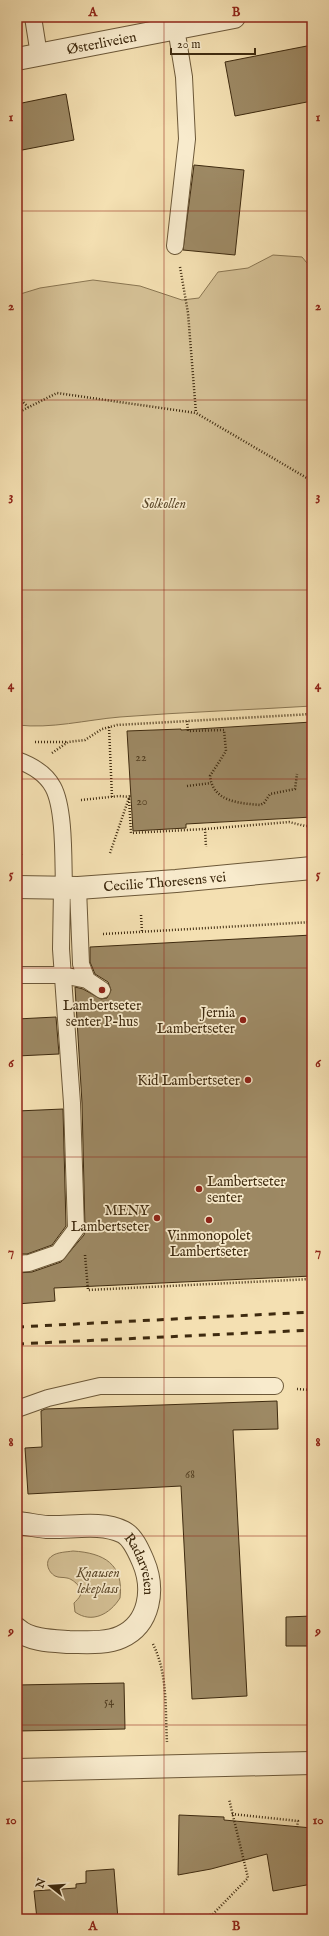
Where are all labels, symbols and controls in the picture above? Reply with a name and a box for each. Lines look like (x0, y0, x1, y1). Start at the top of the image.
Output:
text: A (88, 4, 99, 21)
text: B (232, 4, 241, 21)
street label: Østerliveien (65, 28, 139, 59)
scale bar (171, 30, 255, 56)
text: 20 m (177, 37, 200, 52)
text: 1 (9, 109, 14, 126)
text: 1 (316, 109, 321, 126)
text: 2 (8, 298, 14, 315)
text: 2 (315, 298, 321, 315)
text: 3 (9, 488, 14, 505)
text: 3 (316, 488, 321, 505)
park label: Solkollen (142, 495, 186, 513)
text: 4 (8, 677, 15, 694)
text: 4 (315, 677, 322, 694)
house number: 22 (135, 750, 147, 765)
house number: 20 (136, 794, 148, 809)
text: 5 (9, 866, 14, 883)
text: 5 (316, 866, 321, 883)
street label: Cecilie Thoresens vei (103, 868, 227, 896)
marker: Lambertseter senter P-hus (97, 985, 107, 995)
place label: Lambertseter senter P-hus (63, 997, 141, 1031)
place label: Jernia Lambertseter (157, 1004, 236, 1038)
marker: Jernia Lambertseter (238, 1015, 248, 1025)
text: 6 (8, 1055, 14, 1072)
text: 6 (315, 1055, 321, 1072)
place label: Kid Lambertseter (137, 1072, 240, 1090)
marker: Kid Lambertseter (243, 1075, 253, 1085)
place label: Lambertseter senter (207, 1173, 285, 1207)
marker: Lambertseter senter (194, 1184, 204, 1194)
place label: MENY Lambertseter (71, 1202, 150, 1236)
marker: MENY Lambertseter (152, 1213, 162, 1223)
marker: Vinmonopolet Lambertseter (204, 1215, 214, 1225)
place label: Vinmonopolet Lambertseter (166, 1227, 251, 1261)
text: 7 (8, 1244, 14, 1261)
text: 7 (315, 1244, 321, 1261)
text: 8 (8, 1434, 14, 1451)
text: 8 (315, 1434, 321, 1451)
house number: 68 (185, 1467, 195, 1482)
street label: Radarveien (120, 1529, 157, 1596)
park label: Knausen lekeplass (75, 1564, 120, 1598)
text: 9 (7, 1623, 14, 1640)
text: 9 (314, 1623, 321, 1640)
house number: 54 (104, 1694, 114, 1709)
text: 10 (5, 1812, 17, 1829)
text: 10 (312, 1812, 324, 1829)
north arrow (30, 1866, 70, 1906)
text: N (33, 1876, 50, 1891)
text: A (88, 1918, 99, 1935)
text: B (232, 1918, 241, 1935)

